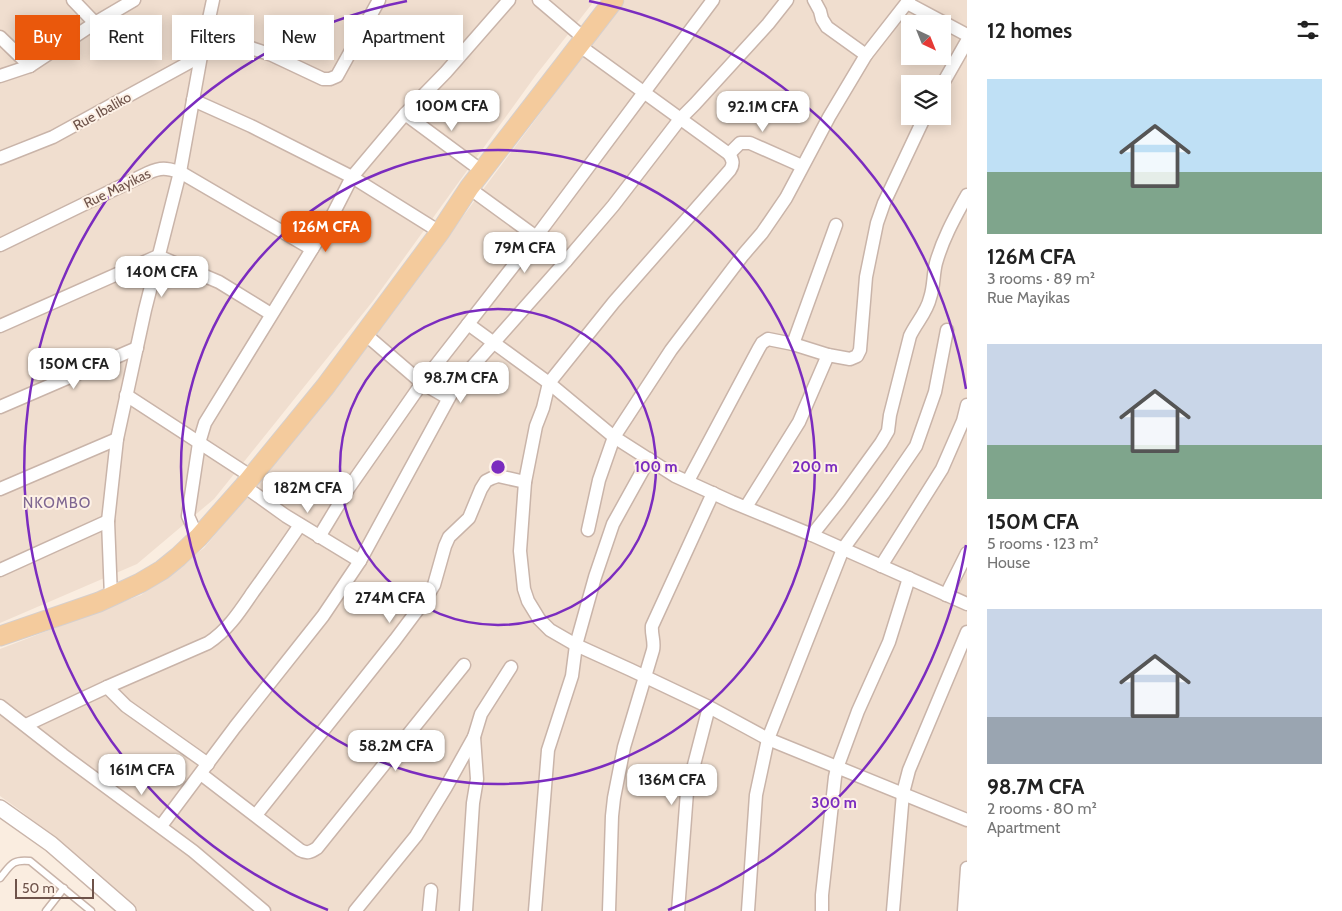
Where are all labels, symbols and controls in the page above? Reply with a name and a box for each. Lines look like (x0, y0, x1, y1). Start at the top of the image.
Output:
chip: Buy (15, 15, 80, 60)
chip: Rent (90, 15, 162, 60)
chip: Filters (172, 15, 254, 60)
chip: New (264, 15, 334, 60)
chip: Apartment (344, 15, 463, 60)
north arrow (901, 15, 951, 65)
map controls (901, 15, 951, 125)
icon: filters (1294, 16, 1322, 44)
text: 12 homes (987, 18, 1072, 43)
button: layers (901, 75, 951, 125)
street label: Rue Ibaliko (70, 88, 135, 134)
pin: 100M CFA (400, 90, 504, 132)
pin: 92.1M CFA (706, 90, 820, 133)
text: 100M CFA (416, 96, 488, 115)
text: 92.1M CFA (728, 97, 798, 116)
icon: home (1110, 111, 1200, 201)
street label: Rue Mayikas (81, 164, 154, 212)
pin: 126M CFA (274, 210, 378, 253)
text: 126M CFA (292, 217, 360, 236)
pin: 79M CFA (479, 232, 571, 274)
text: 79M CFA (494, 238, 556, 257)
text: 126M CFA (987, 244, 1076, 269)
pin: 140M CFA (110, 256, 214, 298)
text: 140M CFA (126, 262, 198, 281)
text: 3 rooms · 89 m² (987, 269, 1095, 288)
text: Rue Mayikas (987, 288, 1070, 307)
pin: 150M CFA (22, 348, 126, 390)
text: 150M CFA (39, 354, 109, 373)
pin: 98.7M CFA (404, 362, 518, 404)
text: 98.7M CFA (424, 368, 498, 387)
icon: home (1110, 376, 1200, 466)
centre of rings (489, 458, 507, 476)
text: 100 m (634, 458, 678, 476)
text: 200 m (792, 458, 838, 476)
pin: 182M CFA (256, 472, 360, 514)
text: 182M CFA (274, 478, 342, 497)
district label: NKOMBO (23, 494, 91, 512)
text: 150M CFA (987, 509, 1079, 534)
text: 5 rooms · 123 m² (987, 534, 1099, 553)
text: House (987, 553, 1030, 572)
pin: 274M CFA (338, 582, 442, 624)
text: 274M CFA (355, 588, 425, 607)
icon: home (1110, 641, 1200, 731)
pin: 58.2M CFA (339, 730, 453, 772)
text: 58.2M CFA (359, 736, 433, 755)
pin: 161M CFA (90, 754, 194, 796)
text: 161M CFA (109, 760, 175, 779)
pin: 136M CFA (620, 764, 724, 806)
text: 136M CFA (638, 770, 706, 789)
text: 98.7M CFA (987, 774, 1084, 799)
text: 300 m (811, 794, 857, 812)
text: 2 rooms · 80 m² (987, 799, 1097, 818)
text: Apartment (987, 818, 1060, 837)
scale bar (15, 876, 94, 899)
text: 50 m (22, 879, 55, 897)

